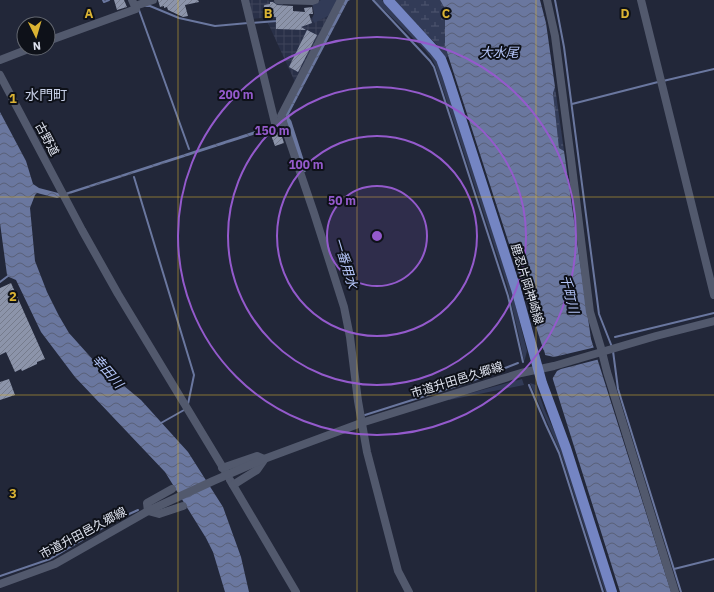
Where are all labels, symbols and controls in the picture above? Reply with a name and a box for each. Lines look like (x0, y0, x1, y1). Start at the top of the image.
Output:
text: A (85, 5, 94, 22)
text: B (264, 5, 273, 22)
text: C (442, 5, 451, 22)
text: D (620, 5, 630, 22)
north arrow (16, 16, 56, 56)
text: N (32, 39, 41, 53)
water label: 大水尾 (479, 44, 520, 61)
district label: 水門町 (25, 86, 67, 104)
text: 200 m (218, 87, 254, 102)
text: 1 (9, 90, 17, 107)
street label: 古野道 (32, 119, 63, 158)
text: 150 m (254, 123, 290, 138)
text: 100 m (288, 157, 324, 172)
text: 50 m (328, 193, 356, 208)
centre of rings (370, 229, 384, 243)
water label: 一番用水 (330, 236, 362, 292)
street label: 鹿忍片岡神崎線 (508, 241, 547, 326)
water label: 千町川 (557, 273, 583, 317)
text: 2 (9, 288, 17, 305)
water label: 幸田川 (88, 351, 128, 393)
street label: 市道升田邑久郷線 (409, 358, 505, 401)
text: 3 (9, 485, 17, 502)
street label: 市道升田邑久郷線 (37, 503, 129, 562)

